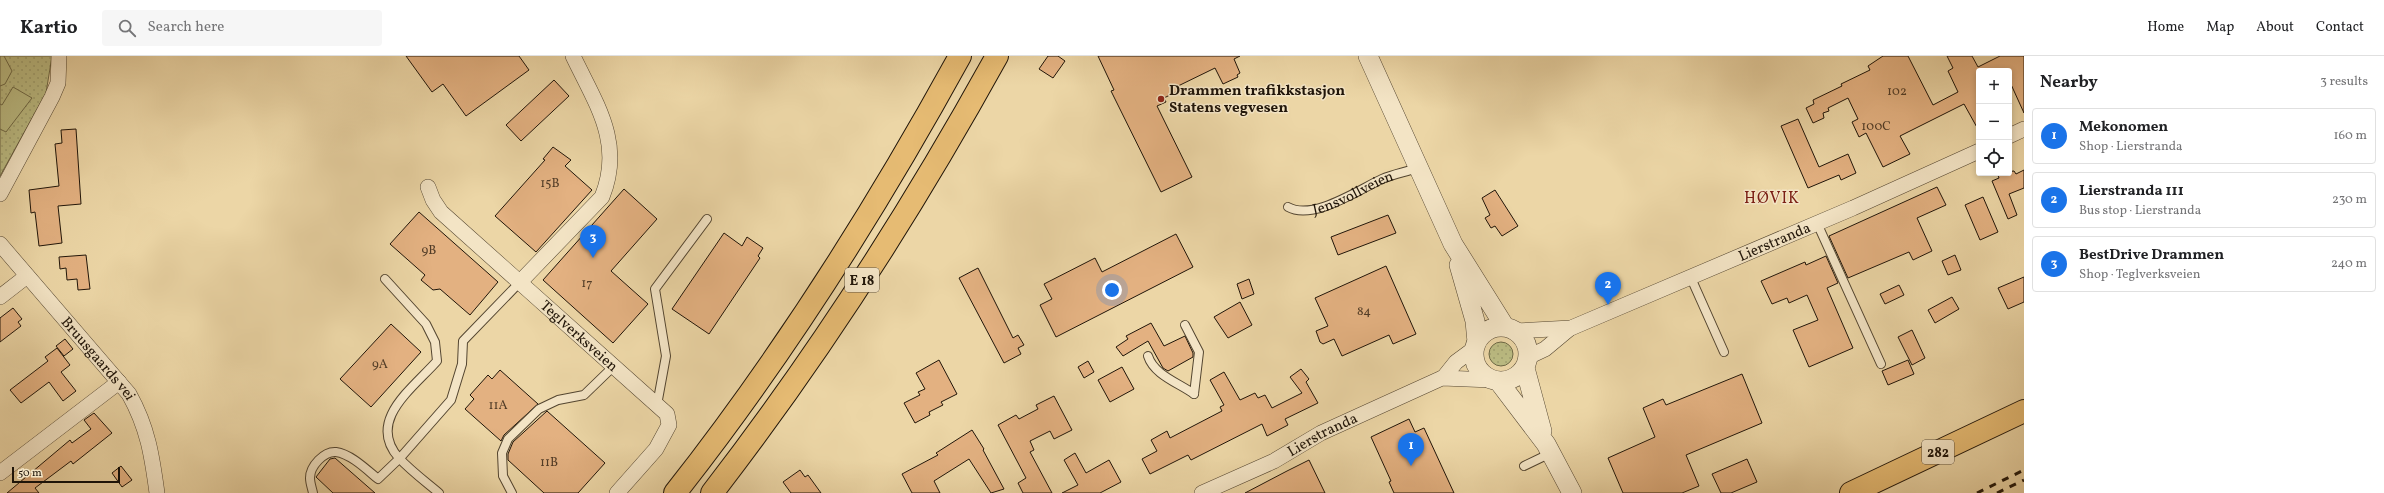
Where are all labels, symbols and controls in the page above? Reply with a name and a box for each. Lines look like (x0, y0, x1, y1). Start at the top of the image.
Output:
search box (102, 10, 382, 46)
text: Kartio (20, 15, 78, 41)
icon: search (116, 17, 138, 39)
text: Search here (148, 17, 224, 38)
text: Home (2147, 18, 2184, 37)
text: Map (2206, 18, 2234, 37)
text: About (2256, 18, 2294, 37)
text: Contact (2316, 18, 2364, 37)
map controls (1976, 68, 2012, 176)
button: + (1976, 68, 2012, 104)
text: Nearby (2040, 71, 2098, 94)
text: 3 results (2320, 73, 2368, 91)
place label: Drammen trafikkstasjon Statens vegvesen (1169, 81, 1345, 119)
house number: 102 (1887, 83, 1907, 101)
marker: Drammen trafikkstasjon Statens vegvesen (1156, 94, 1166, 104)
button: − (1976, 104, 2012, 140)
text: Mekonomen (2079, 117, 2168, 138)
house number: 100C (1861, 118, 1891, 136)
text: 1 (2051, 127, 2057, 145)
text: 160 m (2333, 127, 2367, 145)
text: Shop · Lierstranda (2079, 138, 2182, 156)
button: locate (1976, 140, 2012, 176)
street label: Jensvollveien (1311, 166, 1397, 221)
house number: 15B (540, 175, 560, 193)
text: Lierstranda 111 (2079, 181, 2184, 202)
district label: HØVIK (1744, 188, 1800, 210)
text: 2 (2051, 191, 2057, 209)
text: 230 m (2332, 191, 2367, 209)
text: Bus stop · Lierstranda (2079, 202, 2201, 220)
street label: Lierstranda (1735, 218, 1814, 268)
pin: 3 (580, 225, 606, 258)
house number: 9B (422, 242, 436, 260)
text: BestDrive Drammen (2079, 245, 2224, 266)
text: 3 (2051, 255, 2057, 273)
text: 240 m (2331, 255, 2367, 273)
text: Shop · Teglverksveien (2079, 266, 2201, 284)
road number: E 18 (845, 268, 879, 292)
pin: 2 (1595, 272, 1621, 305)
house number: 17 (581, 275, 593, 293)
your location (1102, 280, 1122, 300)
street label: Teglverksveien (535, 296, 622, 377)
house number: 84 (1357, 303, 1371, 321)
street label: Bruusgaards vei (55, 313, 140, 405)
house number: 9A (372, 356, 388, 374)
house number: 11A (488, 397, 508, 415)
street label: Lierstranda (1284, 409, 1361, 463)
pin: 1 (1398, 433, 1424, 466)
road number: 282 (1922, 440, 1954, 464)
house number: 11B (540, 454, 558, 472)
scale bar (12, 465, 120, 484)
text: 50 m (18, 466, 42, 481)

